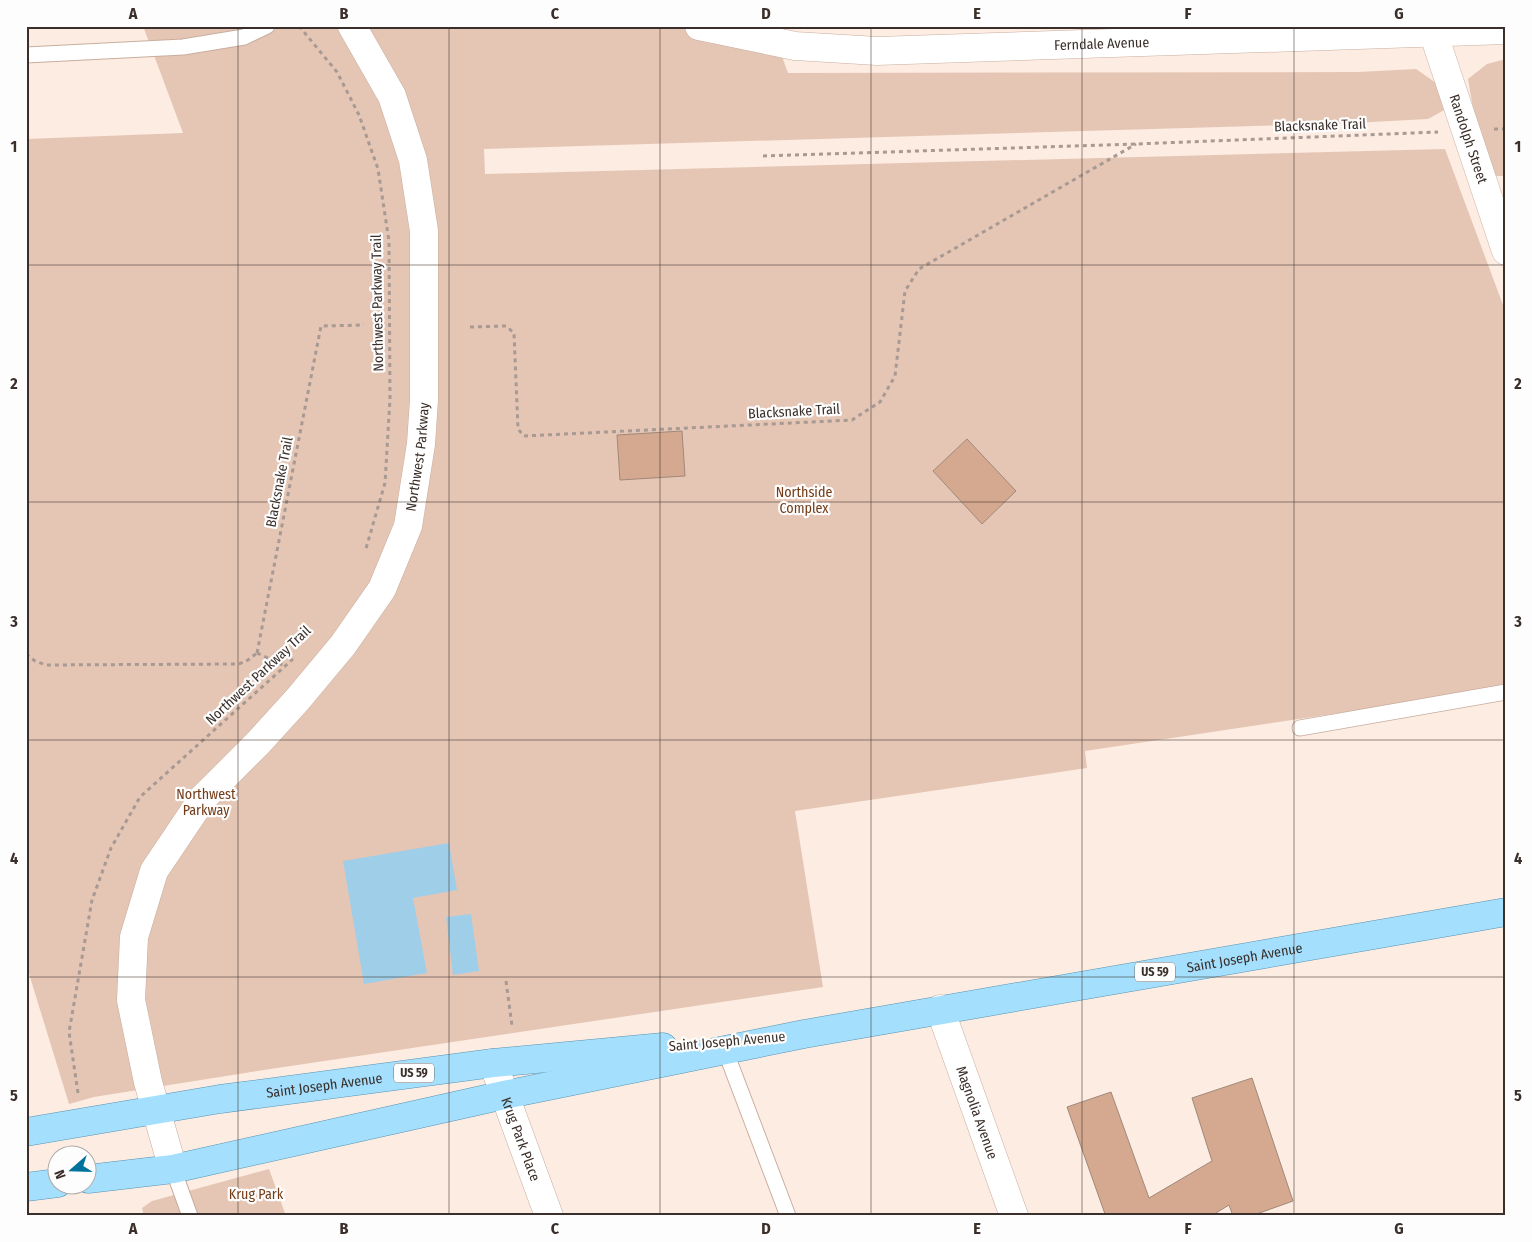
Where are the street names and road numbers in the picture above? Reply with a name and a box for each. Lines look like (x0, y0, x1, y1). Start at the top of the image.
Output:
street label: Ferndale Avenue (1054, 34, 1150, 54)
street label: Randolph Street (1445, 92, 1491, 186)
street label: Blacksnake Trail (1274, 115, 1367, 136)
street label: Northwest Parkway Trail (368, 234, 387, 372)
street label: Northwest Parkway (402, 401, 433, 513)
street label: Blacksnake Trail (748, 401, 841, 422)
street label: Blacksnake Trail (262, 435, 297, 529)
street label: Northwest Parkway Trail (202, 622, 315, 728)
street label: Saint Joseph Avenue (1185, 940, 1304, 976)
road number: US 59 (1135, 962, 1175, 982)
street label: Saint Joseph Avenue (668, 1028, 786, 1055)
road number: US 59 (394, 1064, 434, 1082)
street label: Magnolia Avenue (952, 1064, 1001, 1162)
street label: Saint Joseph Avenue (265, 1070, 384, 1102)
street label: Krug Park Place (497, 1095, 544, 1184)

